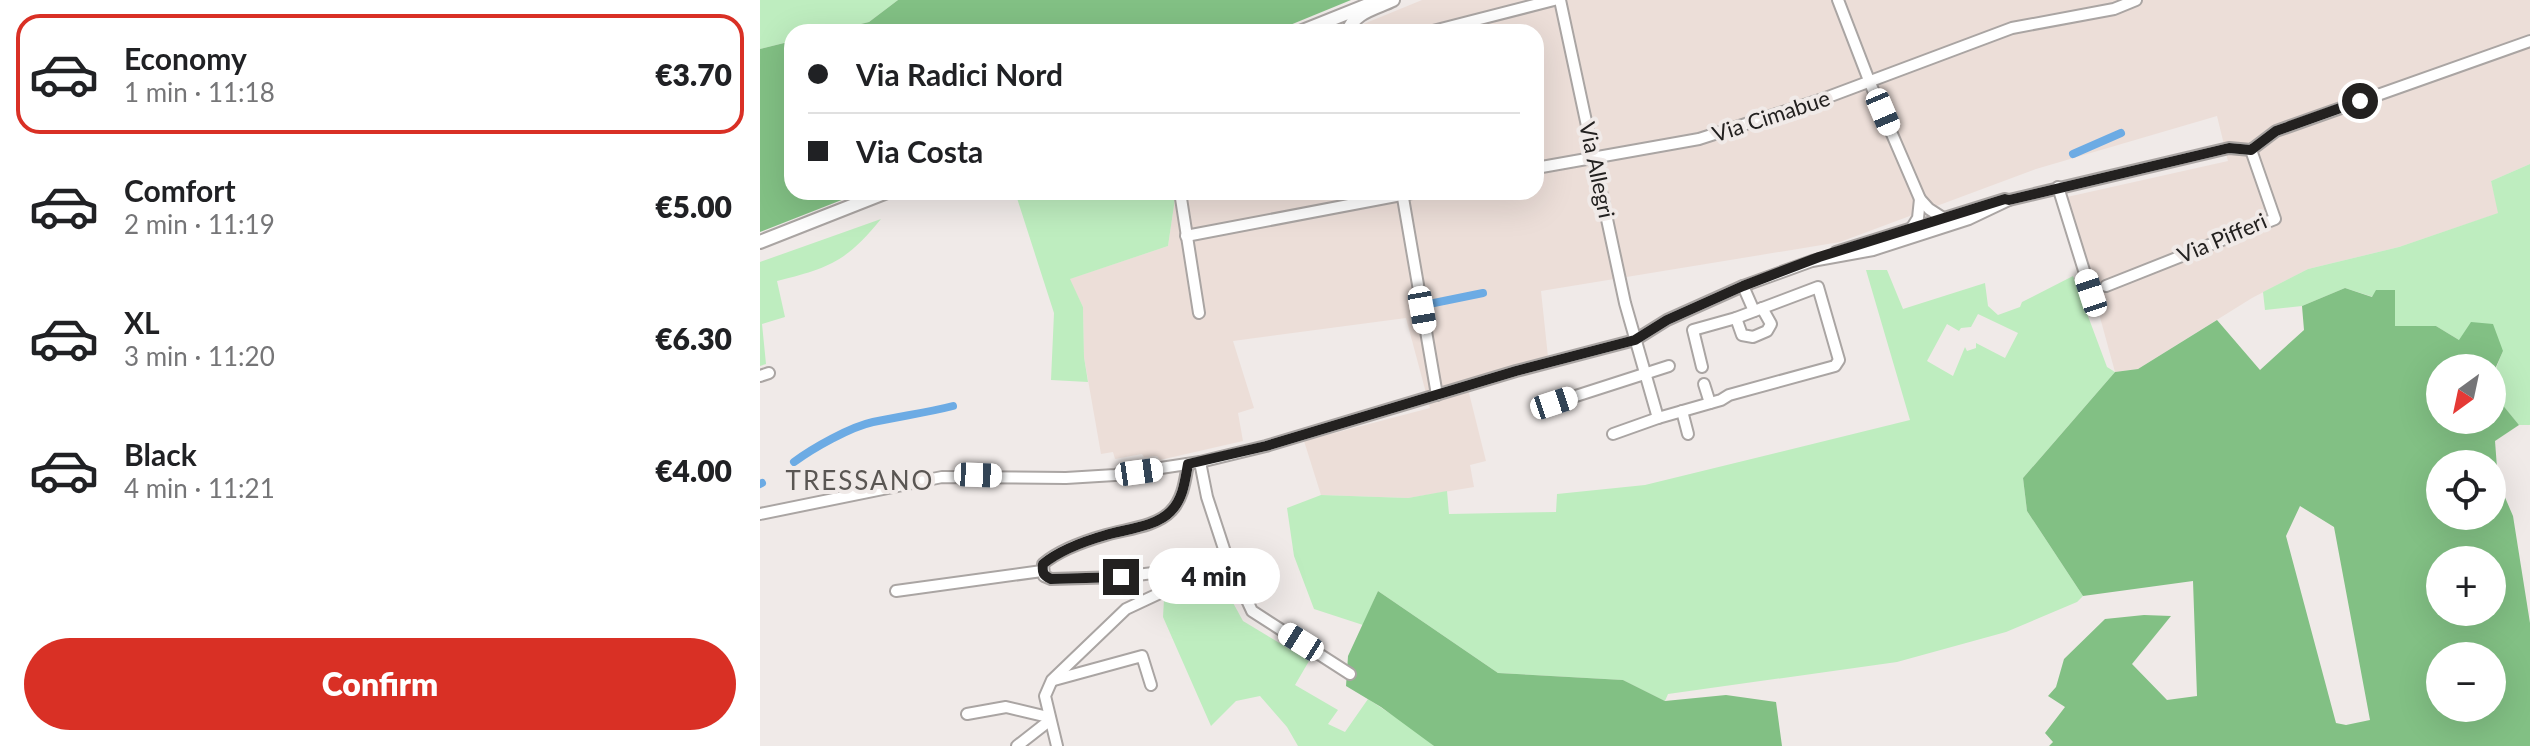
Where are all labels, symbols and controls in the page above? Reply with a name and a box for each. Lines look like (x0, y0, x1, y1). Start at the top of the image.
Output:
icon: car (28, 38, 100, 110)
text: Economy (124, 40, 247, 76)
text: €3.70 (655, 56, 732, 92)
text: Via Radici Nord (856, 56, 1063, 92)
text: 1 min · 11:18 (124, 76, 275, 108)
route start (2342, 83, 2378, 119)
street label: Via Cimabue (1709, 84, 1833, 147)
car (1863, 85, 1903, 139)
street label: Via Allegri (1574, 119, 1621, 220)
text: Via Costa (856, 133, 983, 169)
icon: car (28, 170, 100, 242)
text: Comfort (124, 172, 236, 208)
text: €5.00 (655, 188, 732, 224)
street label: Via Pifferi (2173, 207, 2271, 268)
text: 2 min · 11:19 (124, 208, 275, 240)
car (2072, 266, 2110, 320)
car (1406, 284, 1438, 336)
icon: car (28, 302, 100, 374)
text: XL (124, 304, 160, 340)
text: €6.30 (655, 320, 732, 356)
text: 3 min · 11:20 (124, 340, 275, 372)
north arrow (2426, 354, 2506, 434)
map controls (2426, 354, 2506, 722)
car (1527, 384, 1581, 422)
icon: car (28, 434, 100, 506)
text: Black (124, 436, 197, 472)
button: locate (2426, 450, 2506, 530)
text: €4.00 (655, 452, 732, 488)
car (1114, 457, 1164, 487)
car (954, 462, 1002, 488)
district label: TRESSANO (786, 464, 934, 496)
text: 4 min · 11:21 (124, 472, 275, 504)
button: + (2426, 546, 2506, 626)
callout: 4 min (1149, 549, 1281, 605)
route end (1103, 559, 1139, 595)
text: 4 min (1182, 560, 1246, 592)
car (1274, 619, 1328, 665)
button: Confirm (24, 638, 736, 730)
button: − (2426, 642, 2506, 722)

